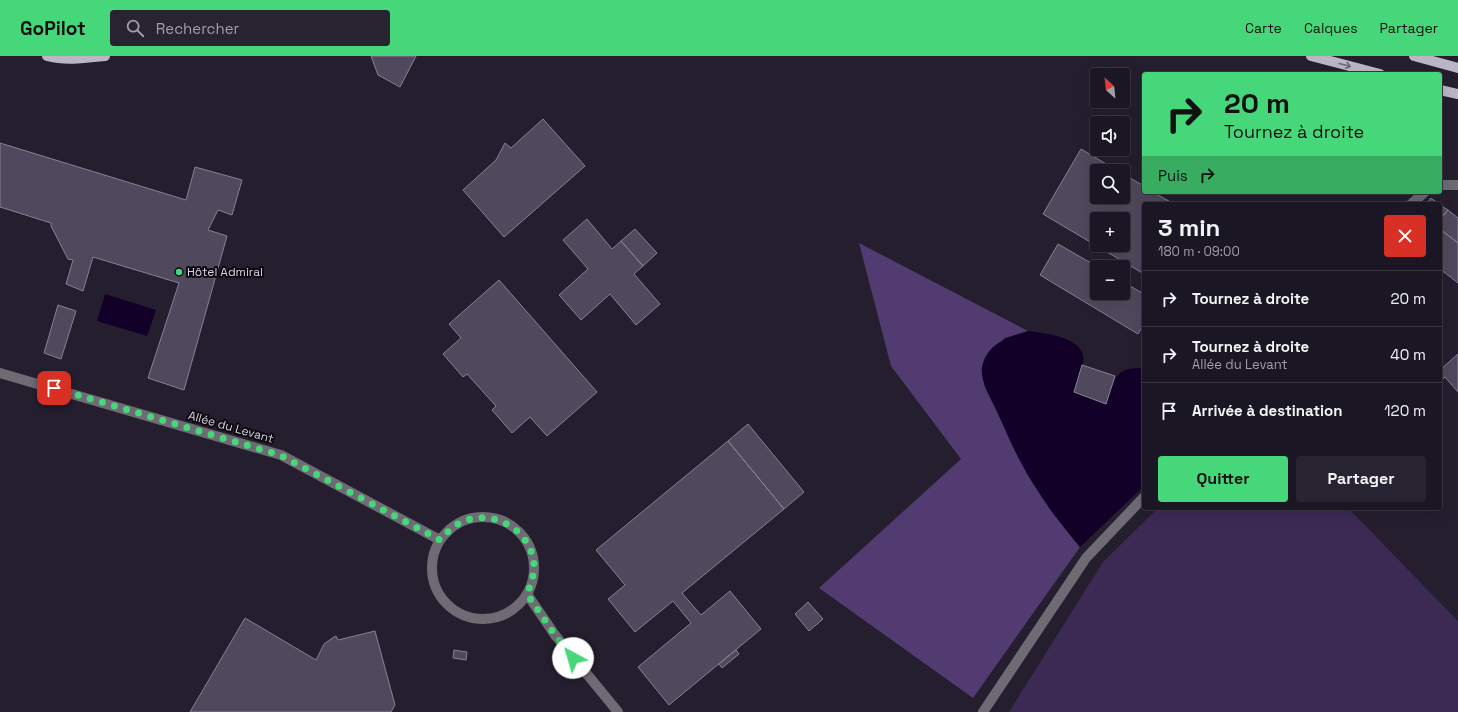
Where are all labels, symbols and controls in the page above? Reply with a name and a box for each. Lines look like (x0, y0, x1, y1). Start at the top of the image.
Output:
search box (110, 10, 390, 46)
text: GoPilot (20, 16, 86, 41)
icon: search (124, 17, 146, 39)
text: Rechercher (156, 19, 239, 38)
text: Carte (1245, 19, 1282, 37)
text: Calques (1304, 19, 1358, 37)
text: Partager (1380, 19, 1438, 37)
one-way arrow (1338, 62, 1351, 69)
north arrow (1090, 68, 1130, 108)
map controls (1090, 68, 1130, 300)
text: 20 m (1224, 85, 1290, 121)
icon: right (1158, 88, 1210, 140)
button: sound (1090, 116, 1130, 156)
text: Tournez à droite (1224, 120, 1364, 143)
button: search (1090, 164, 1130, 204)
icon: right (1196, 164, 1218, 186)
text: Puis (1158, 166, 1188, 185)
button: + (1090, 212, 1130, 252)
text: 3 min (1158, 212, 1220, 243)
button: close (1384, 215, 1426, 257)
text: 180 m · 09:00 (1158, 243, 1240, 260)
button: − (1090, 260, 1130, 300)
place label: Hôtel Admiral (187, 264, 263, 280)
marker: Hôtel Admiral (174, 267, 184, 277)
icon: right (1158, 288, 1180, 310)
text: Tournez à droite (1192, 289, 1309, 308)
text: 20 m (1391, 289, 1426, 308)
text: Tournez à droite (1192, 337, 1309, 356)
icon: right (1158, 344, 1180, 366)
text: 40 m (1390, 345, 1426, 364)
text: Allée du Levant (1192, 356, 1288, 373)
pin (37, 371, 71, 405)
icon: arrive (43, 377, 65, 399)
icon: arrive (1158, 400, 1180, 422)
text: Arrivée à destination (1192, 401, 1342, 420)
text: 120 m (1384, 401, 1426, 420)
street label: Allée du Levant (186, 407, 276, 447)
button: Quitter (1158, 456, 1288, 502)
button: Partager (1296, 456, 1426, 502)
position arrow (552, 637, 594, 679)

